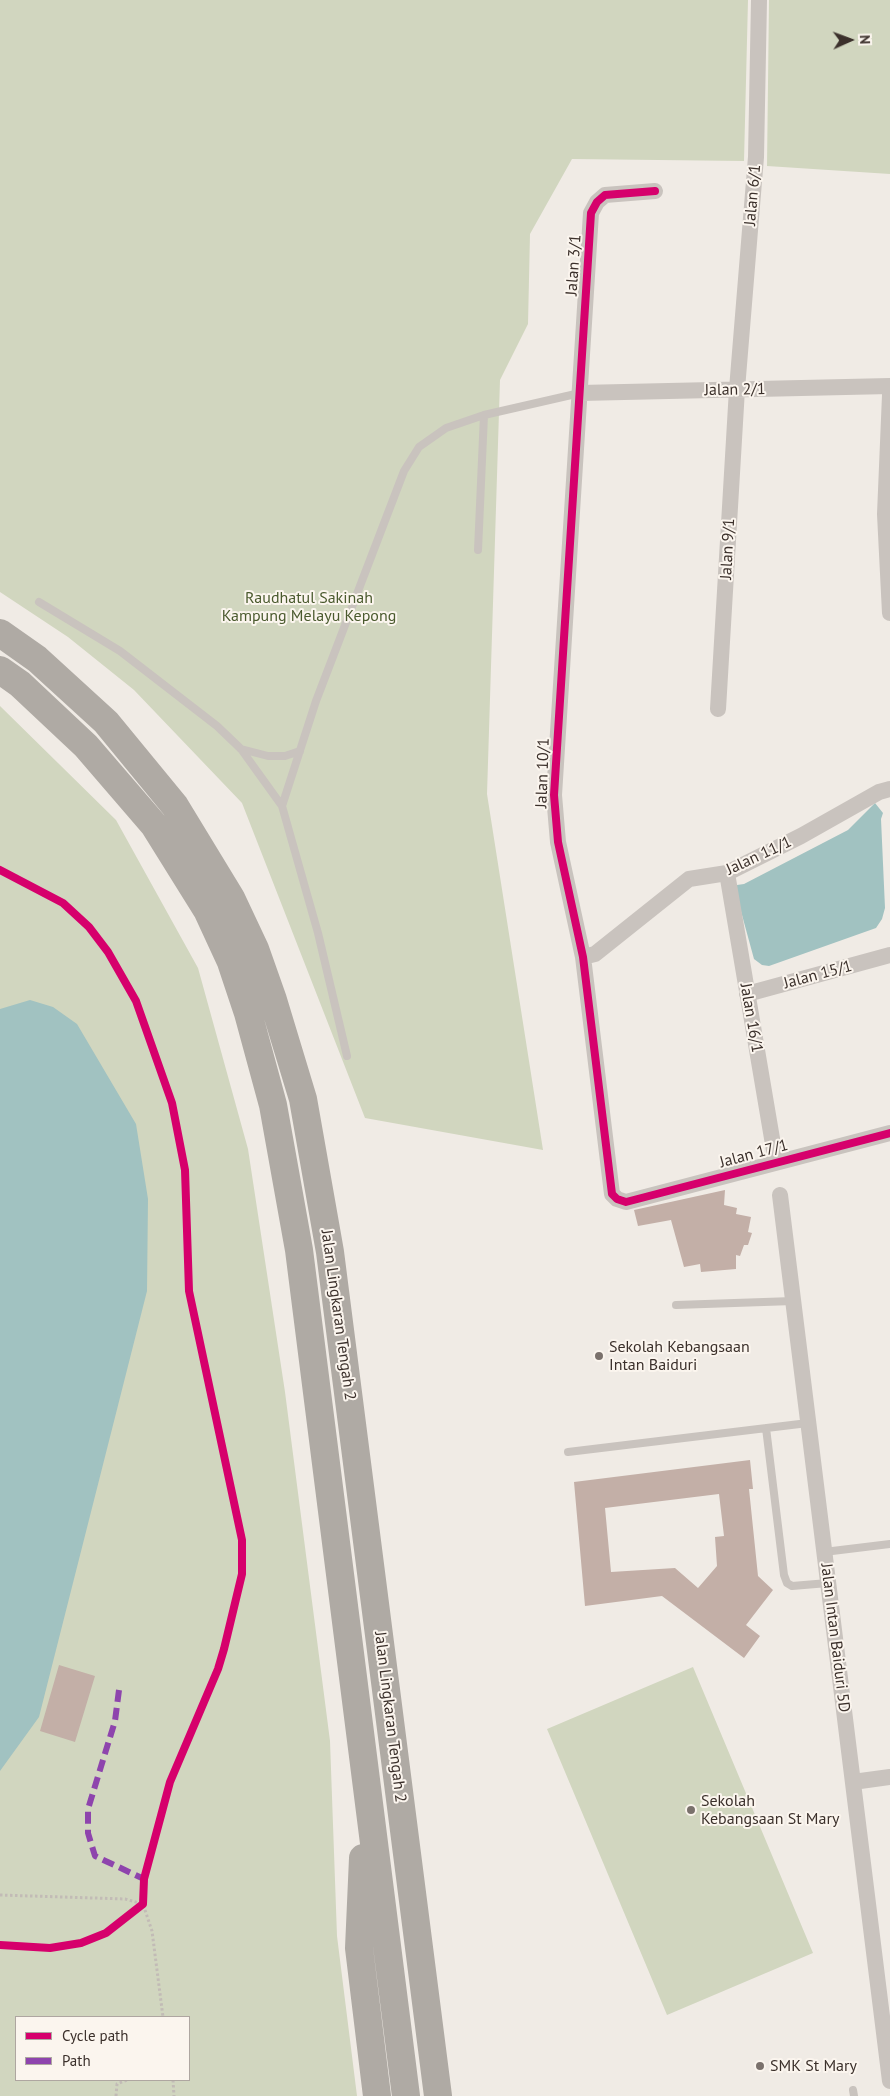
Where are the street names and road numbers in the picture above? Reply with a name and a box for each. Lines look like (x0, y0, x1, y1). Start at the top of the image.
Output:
street label: Jalan 6/1 (741, 164, 765, 226)
street label: Jalan 3/1 (562, 234, 586, 296)
street label: Jalan 2/1 (704, 380, 766, 400)
street label: Jalan 9/1 (717, 518, 739, 580)
street label: Jalan 10/1 (532, 738, 554, 808)
street label: Jalan 11/1 (723, 832, 795, 880)
street label: Jalan 15/1 (782, 957, 854, 993)
street label: Jalan 16/1 (735, 982, 767, 1054)
street label: Jalan 17/1 (718, 1136, 790, 1172)
street label: Jalan Lingkaran Tengah 2 (317, 1228, 359, 1402)
street label: Jalan Intan Baiduri 5D (816, 1562, 854, 1714)
street label: Jalan Lingkaran Tengah 2 (370, 1630, 410, 1804)

